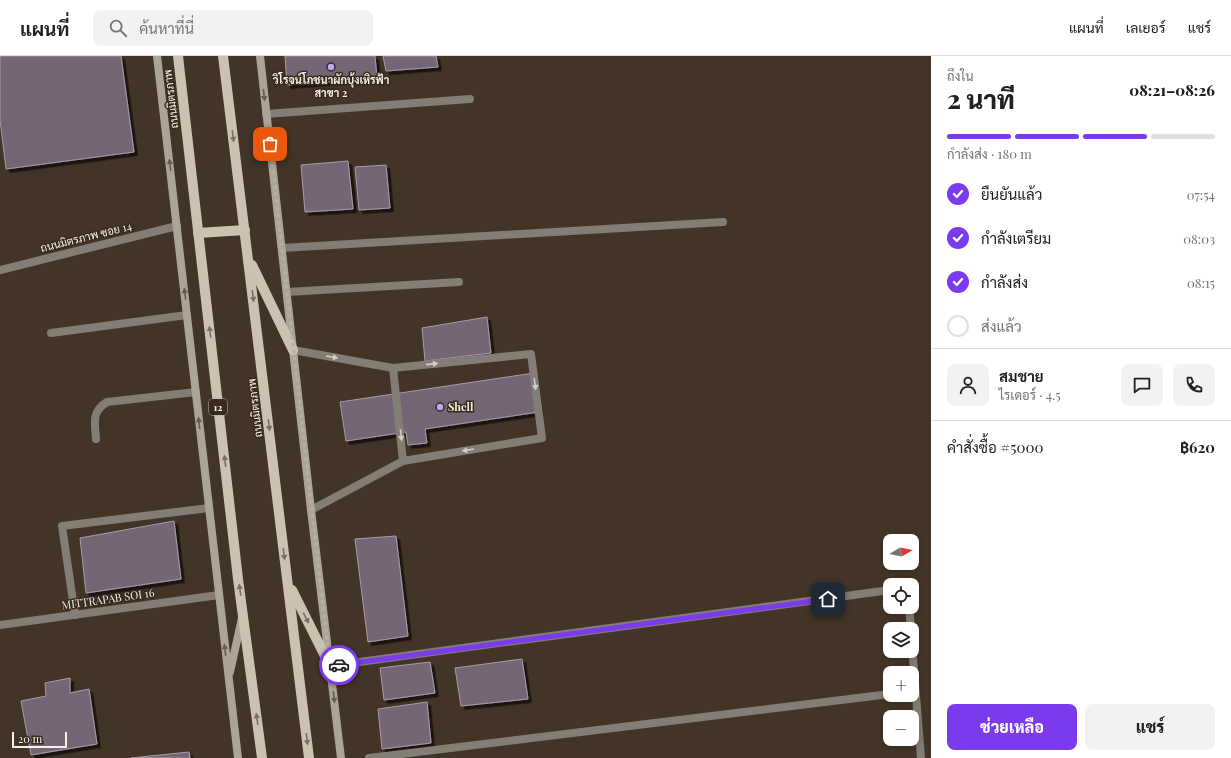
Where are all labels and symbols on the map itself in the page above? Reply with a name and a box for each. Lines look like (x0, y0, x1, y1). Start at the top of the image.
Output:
marker: วิโรจน์โภชนาผักบุ้งเหิรฟ้า สาขา 2 (326, 62, 336, 72)
street label: ถนนมิตรภาพ (159, 69, 182, 129)
place label: วิโรจน์โภชนาผักบุ้งเหิรฟ้า สาขา 2 (271, 72, 389, 100)
one-way arrow (261, 89, 267, 101)
pin (253, 127, 287, 161)
one-way arrow (230, 130, 236, 142)
one-way arrow (167, 159, 173, 171)
street label: ถนนมิตรภาพ ซอย 14 (39, 218, 134, 255)
one-way arrow (182, 288, 188, 300)
one-way arrow (250, 290, 256, 302)
one-way arrow (207, 326, 213, 338)
one-way arrow (326, 355, 338, 361)
one-way arrow (426, 361, 438, 368)
street label: ถนนมิตรภาพ (243, 378, 266, 438)
one-way arrow (532, 378, 538, 390)
road number: 12 (209, 399, 227, 415)
place label: Shell (448, 399, 474, 414)
marker: Shell (435, 402, 445, 412)
one-way arrow (196, 417, 203, 429)
one-way arrow (266, 419, 272, 431)
one-way arrow (397, 429, 404, 441)
one-way arrow (462, 447, 474, 453)
one-way arrow (221, 455, 228, 467)
north arrow (883, 534, 919, 570)
one-way arrow (281, 548, 288, 560)
pin (811, 582, 845, 616)
one-way arrow (237, 584, 243, 597)
street label: MITTRAPAB SOI 16 (61, 585, 155, 612)
one-way arrow (302, 612, 309, 623)
one-way arrow (222, 644, 228, 656)
courier (319, 645, 359, 685)
one-way arrow (331, 691, 337, 703)
one-way arrow (254, 713, 260, 725)
scale bar (12, 730, 67, 749)
one-way arrow (304, 733, 310, 745)

